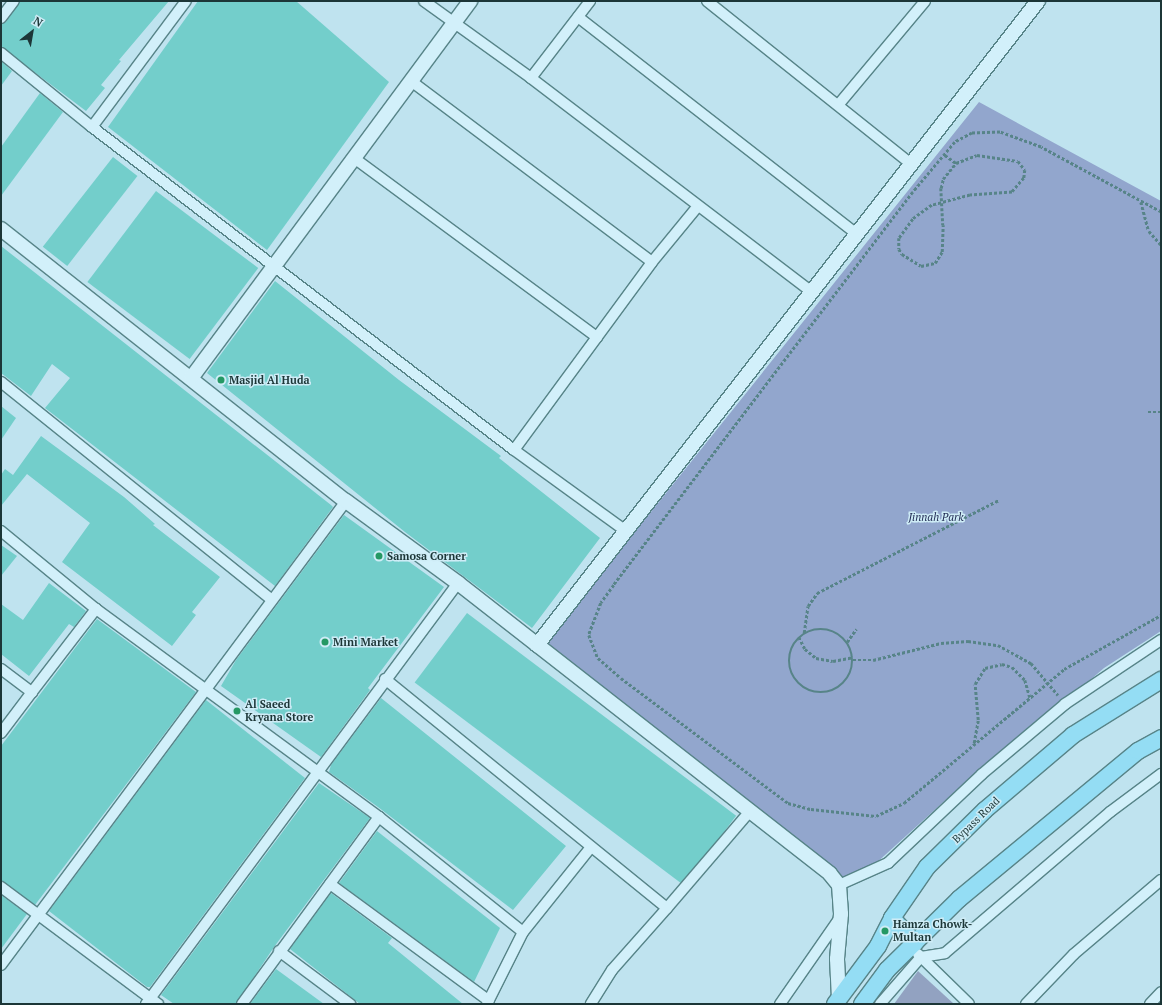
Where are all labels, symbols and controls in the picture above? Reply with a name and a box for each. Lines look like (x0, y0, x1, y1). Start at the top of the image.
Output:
north arrow (12, 12, 52, 52)
text: N (31, 14, 45, 30)
place label: Masjid Al Huda (229, 373, 310, 387)
marker: Masjid Al Huda (216, 375, 226, 385)
park label: Jinnah Park (908, 510, 964, 524)
place label: Samosa Corner (387, 549, 466, 563)
marker: Samosa Corner (374, 551, 384, 561)
place label: Mini Market (333, 635, 398, 649)
marker: Mini Market (320, 637, 330, 647)
place label: Al Saeed Kryana Store (245, 698, 313, 724)
marker: Al Saeed Kryana Store (232, 706, 242, 716)
street label: Bypass Road (950, 794, 1002, 846)
place label: Hamza Chowk- Multan (893, 918, 972, 944)
marker: Hamza Chowk- Multan (880, 926, 890, 936)

